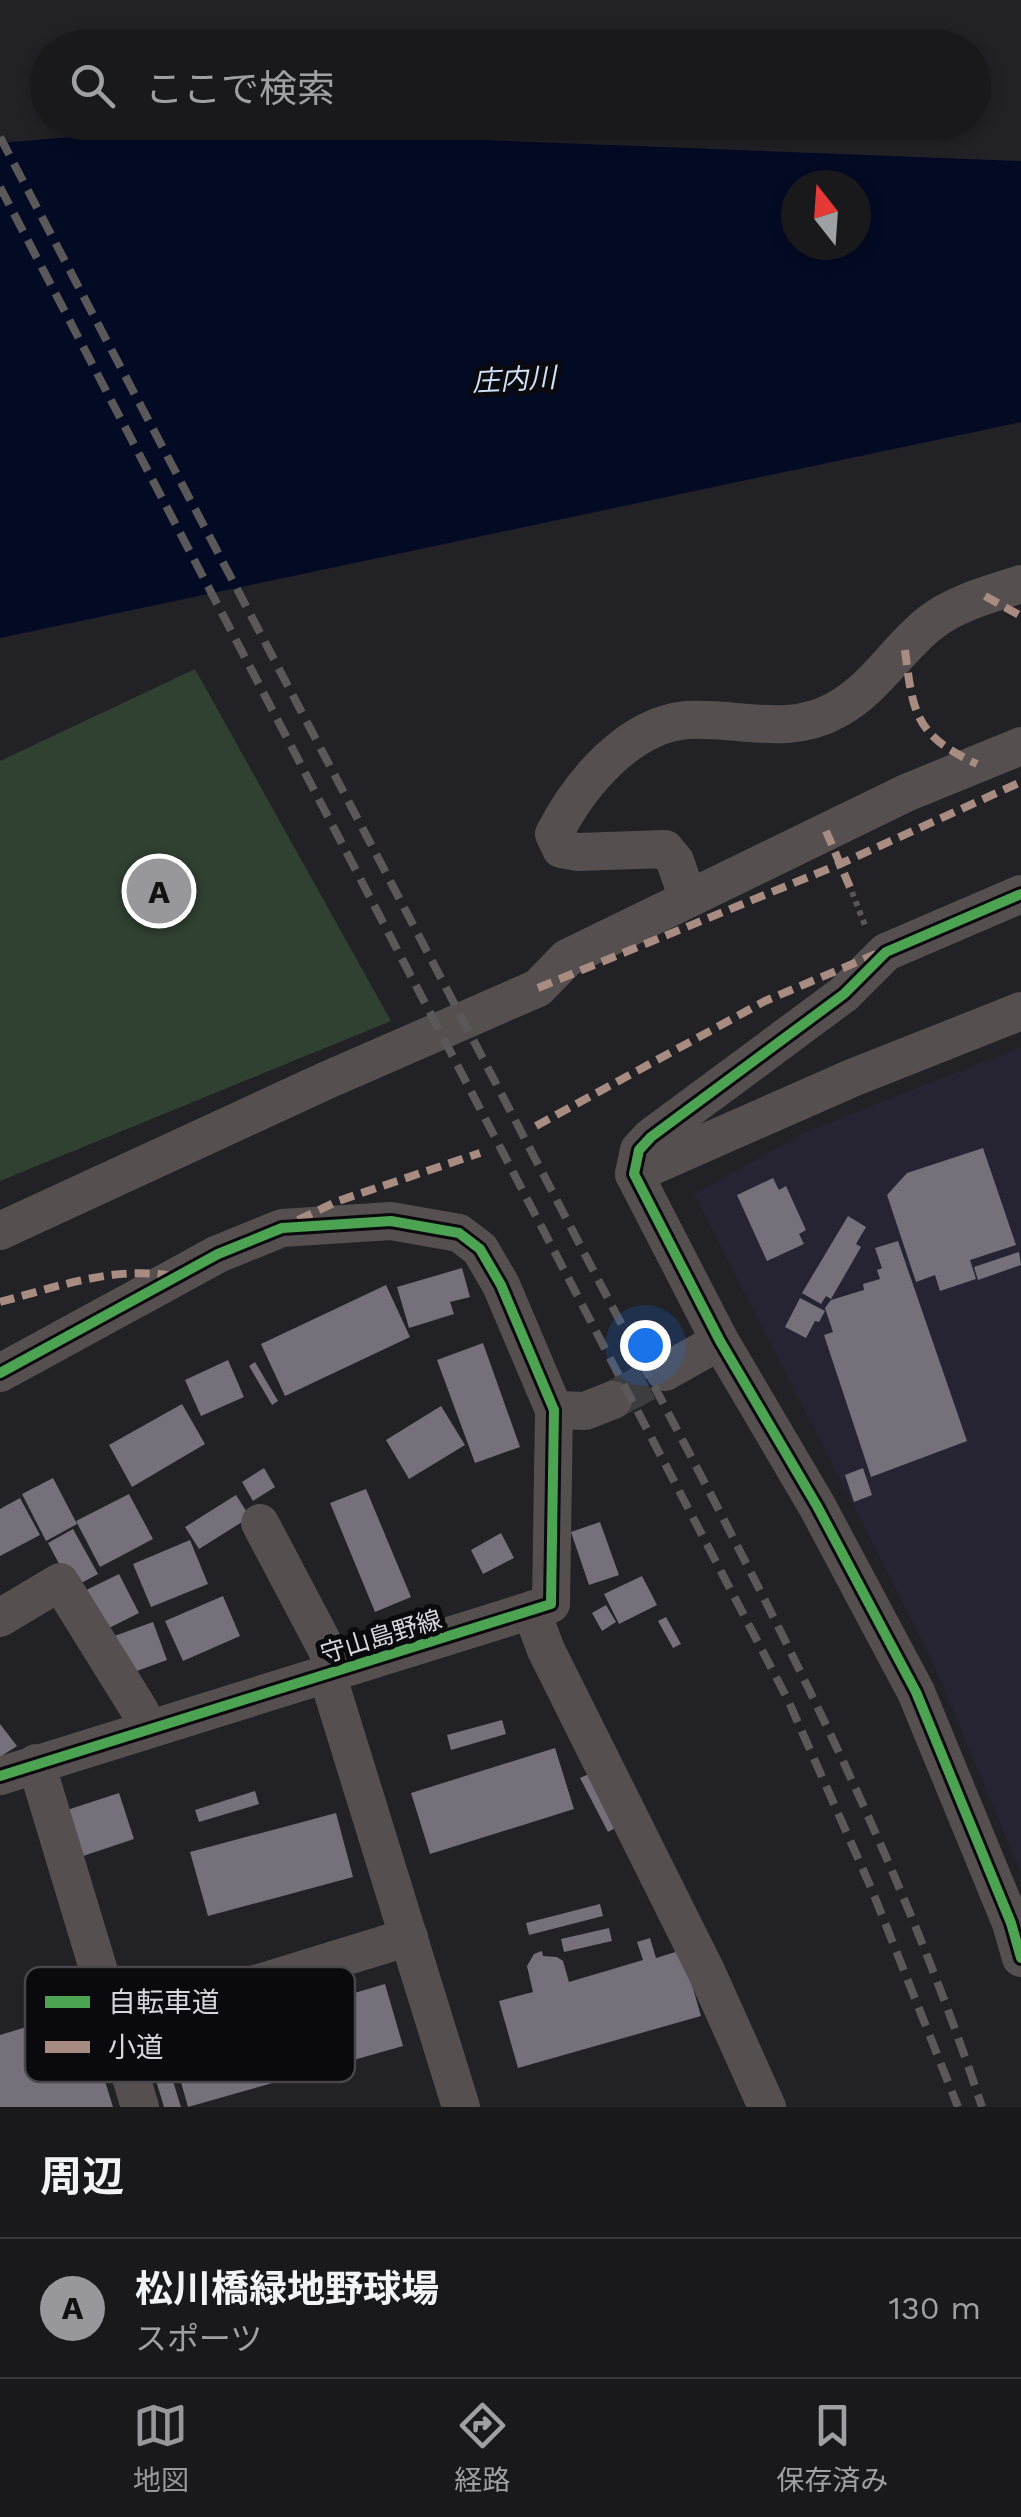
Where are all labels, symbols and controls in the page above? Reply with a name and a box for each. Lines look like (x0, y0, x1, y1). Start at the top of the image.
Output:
search box (30, 30, 991, 140)
icon: search (65, 58, 120, 113)
text: ここで検索 (145, 67, 335, 111)
north arrow (781, 170, 871, 260)
water label: 庄内川 (471, 361, 560, 398)
pin: A (126, 854, 192, 928)
your location (620, 1320, 671, 1371)
street label: 守山島野線 (317, 1604, 445, 1669)
legend (25, 1967, 355, 2082)
text: 自転車道 (108, 1986, 220, 2019)
text: 小道 (108, 2031, 164, 2064)
text: 周辺 (40, 2152, 124, 2201)
text: 松川橋緑地野球場 (135, 2267, 439, 2311)
text: A (62, 2289, 83, 2327)
text: 130 m (889, 2289, 981, 2327)
text: スポーツ (135, 2320, 262, 2358)
tab: 地図 (133, 2398, 189, 2498)
tab: 経路 (454, 2398, 510, 2498)
tab: 保存済み (776, 2398, 888, 2498)

